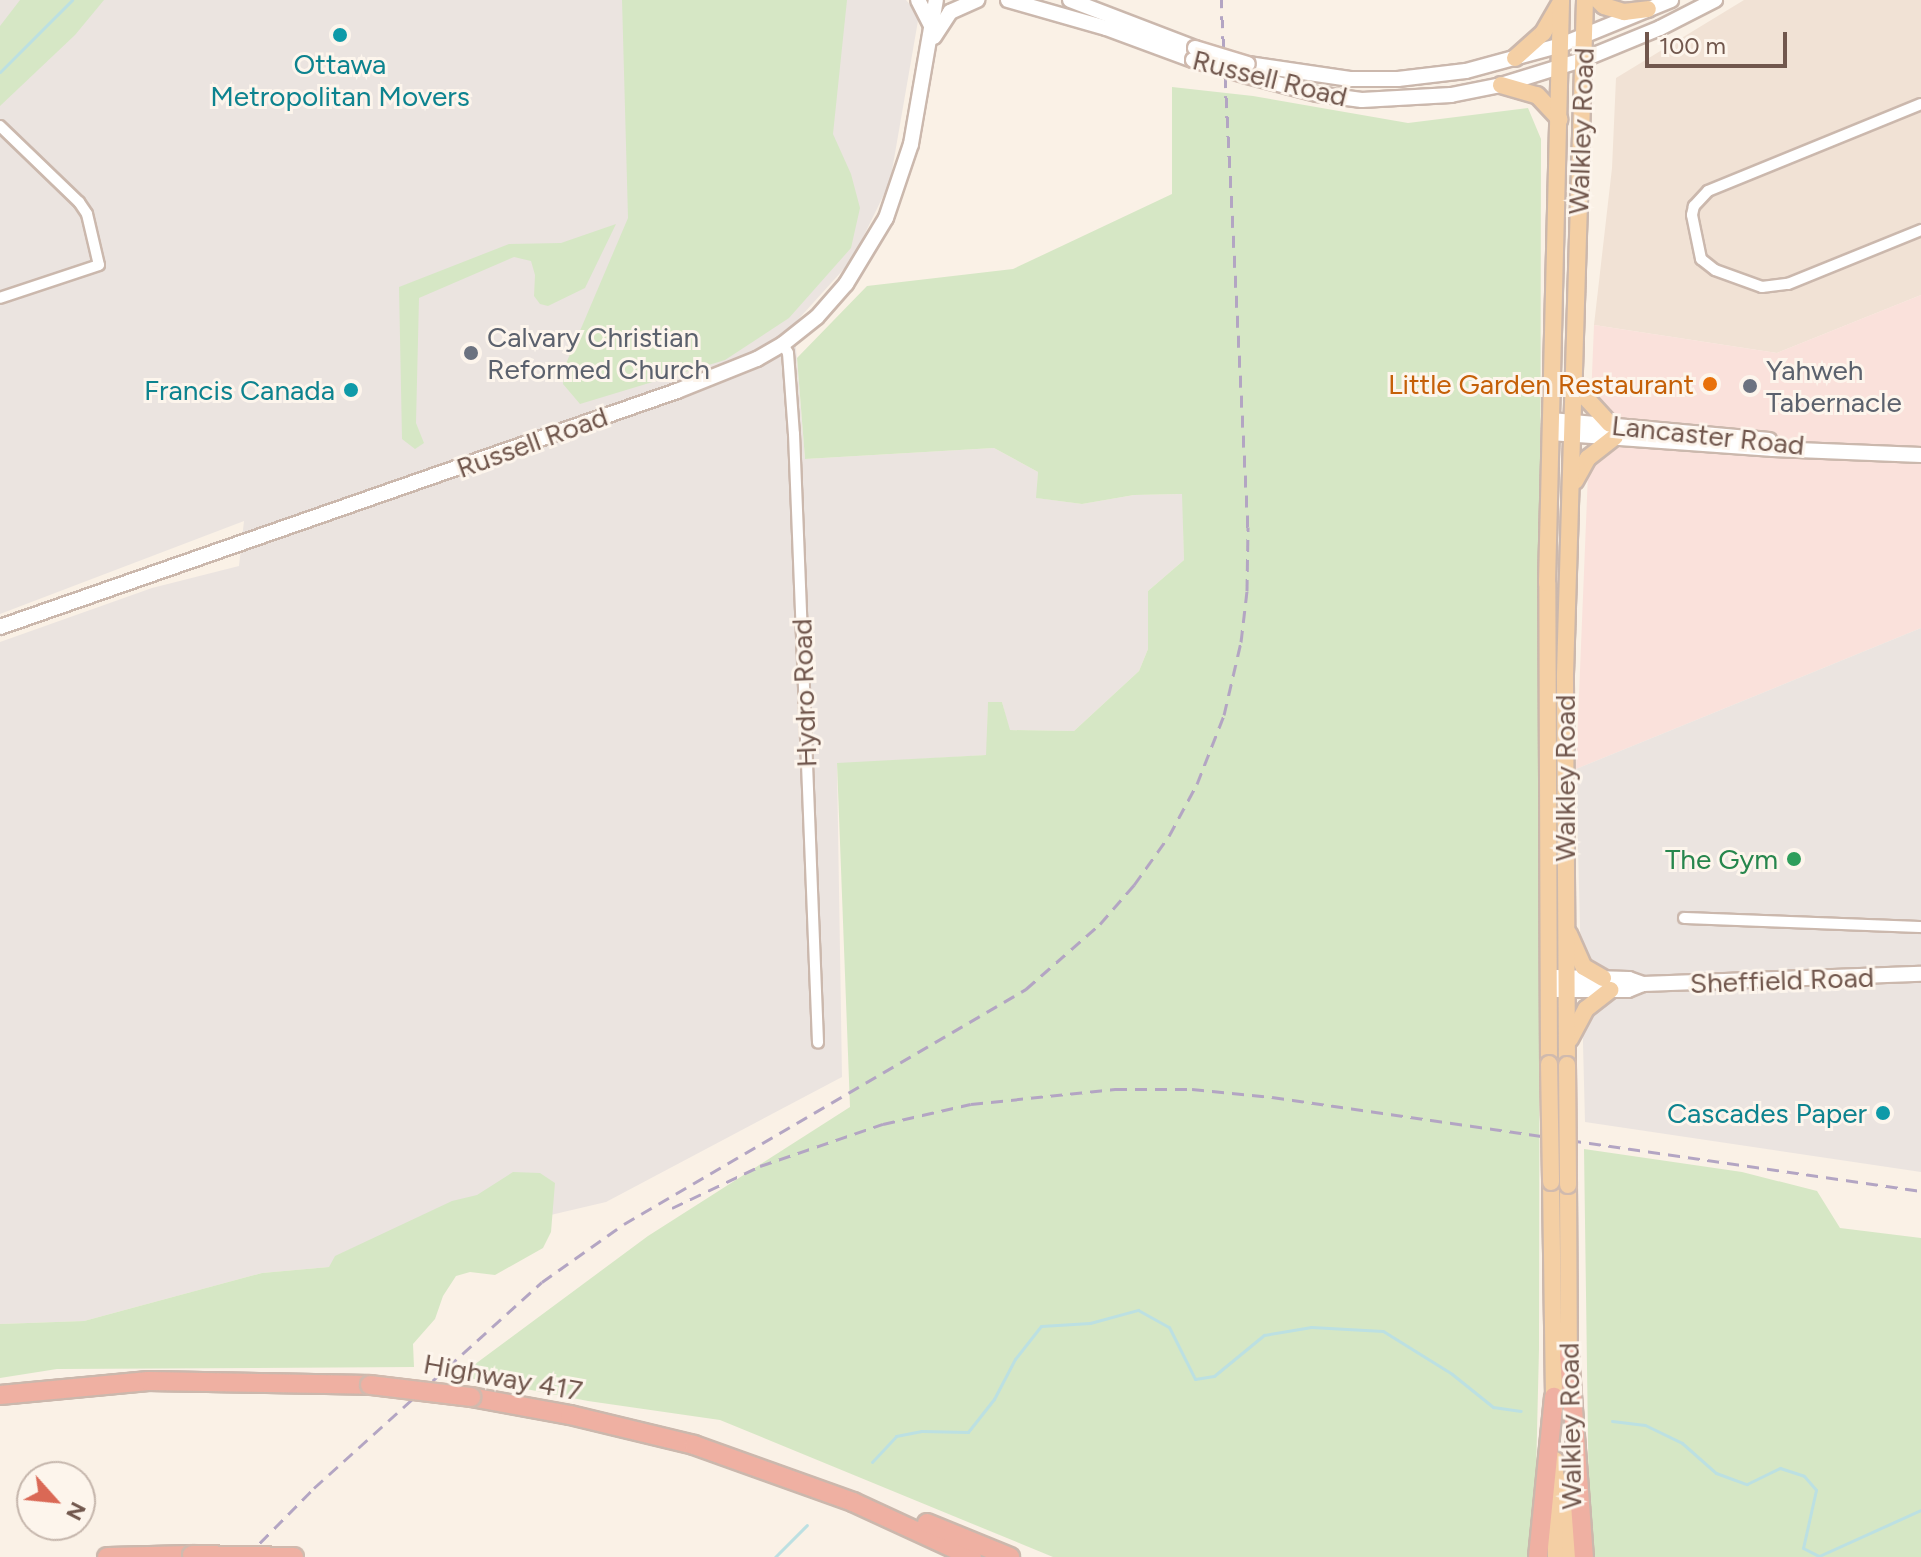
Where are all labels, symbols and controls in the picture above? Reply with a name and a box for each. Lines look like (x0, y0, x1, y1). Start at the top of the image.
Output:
scale bar (1649, 16, 1791, 66)
marker: Ottawa Metropolitan Movers (331, 26, 349, 44)
text: 100 m (1659, 31, 1726, 60)
street label: Russell Road (1189, 43, 1351, 113)
place label: Ottawa Metropolitan Movers (210, 47, 470, 113)
street label: Walkley Road (1561, 47, 1601, 215)
place label: Calvary Christian Reformed Church (487, 320, 710, 386)
marker: Calvary Christian Reformed Church (462, 344, 480, 362)
place label: Yahweh Tabernacle (1766, 353, 1902, 419)
place label: Little Garden Restaurant (1388, 367, 1694, 401)
place label: Francis Canada (144, 373, 335, 407)
marker: Little Garden Restaurant (1701, 375, 1719, 393)
marker: Yahweh Tabernacle (1741, 377, 1759, 395)
marker: Francis Canada (342, 381, 360, 399)
street label: Russell Road (452, 399, 612, 485)
street label: Lancaster Road (1610, 408, 1806, 462)
street label: Hydro Road (785, 618, 823, 768)
street label: Walkley Road (1548, 695, 1582, 861)
place label: The Gym (1665, 842, 1778, 876)
marker: The Gym (1785, 850, 1803, 868)
street label: Sheffield Road (1689, 960, 1875, 1000)
place label: Cascades Paper (1667, 1096, 1867, 1130)
marker: Cascades Paper (1874, 1104, 1892, 1122)
street label: Walkley Road (1552, 1342, 1588, 1510)
street label: Highway 417 (421, 1347, 585, 1407)
north arrow (16, 1461, 96, 1541)
text: N (60, 1497, 92, 1525)

